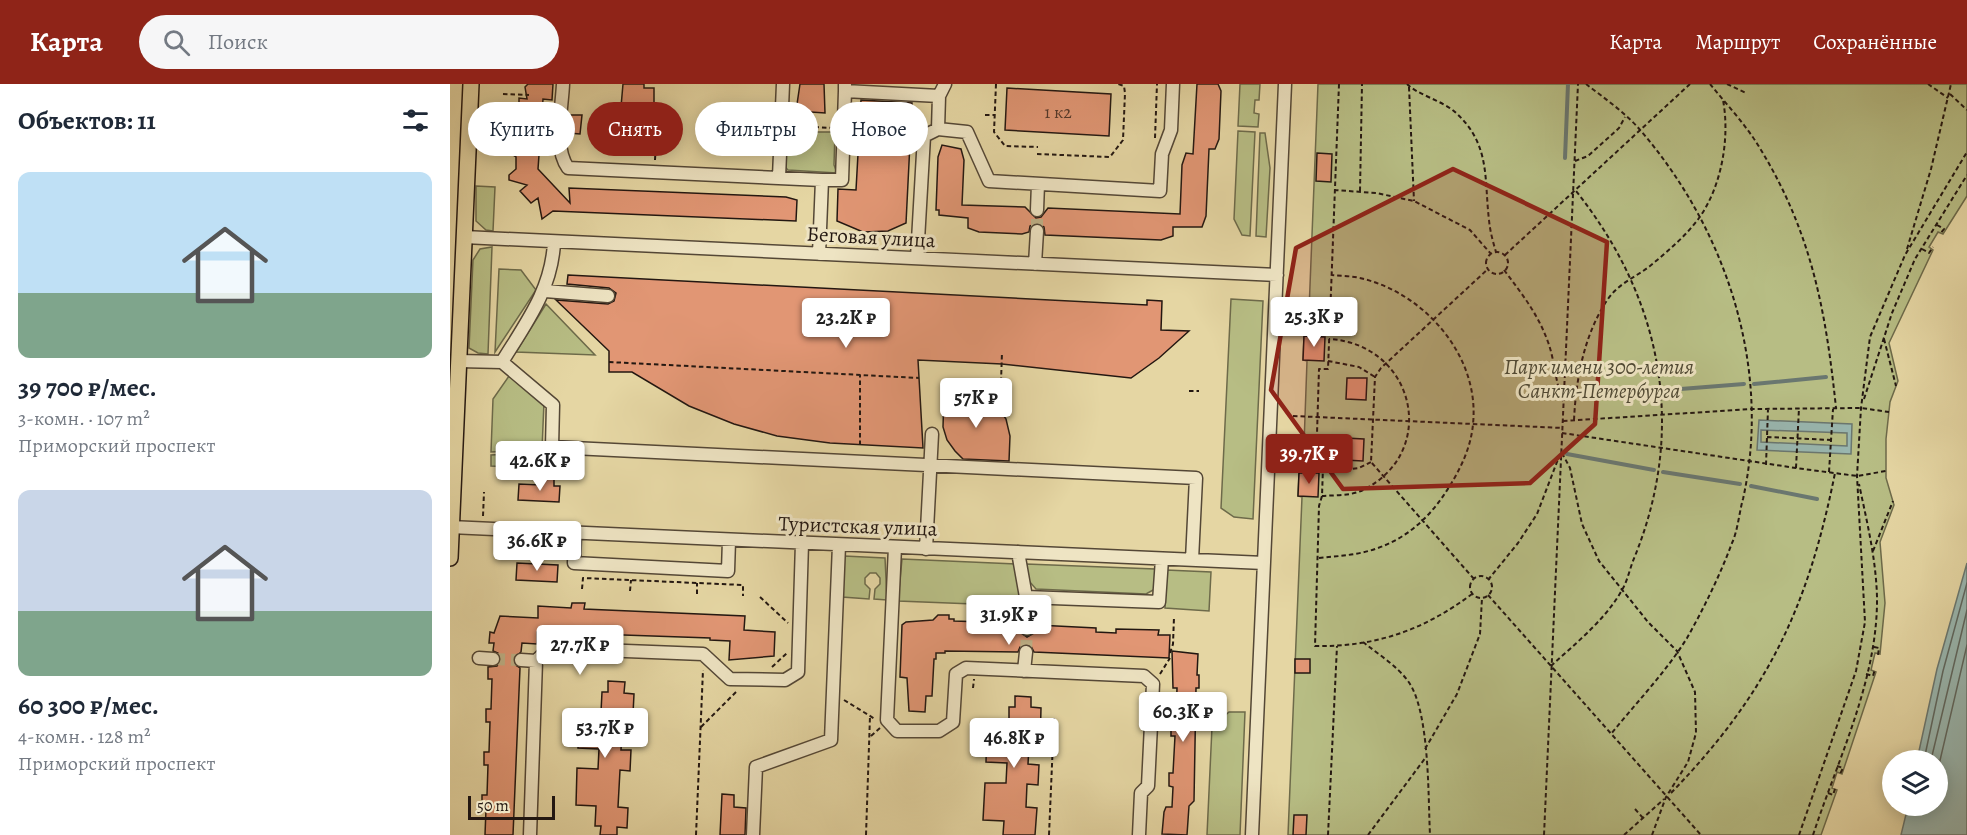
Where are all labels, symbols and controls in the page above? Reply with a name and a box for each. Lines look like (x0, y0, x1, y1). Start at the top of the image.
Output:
search box (139, 15, 559, 69)
text: Карта (30, 23, 103, 61)
icon: search (160, 26, 193, 59)
text: Поиск (208, 27, 268, 57)
text: Карта (1609, 28, 1662, 56)
text: Маршрут (1695, 28, 1780, 56)
text: Сохранённые (1813, 28, 1937, 56)
house number: 1 к2 (1044, 100, 1072, 124)
chip: Купить (468, 102, 575, 156)
chip: Снять (587, 102, 683, 156)
chip: Фильтры (695, 102, 818, 156)
chip: Новое (830, 102, 928, 156)
text: Объектов: 11 (18, 103, 156, 138)
icon: filters (399, 104, 432, 137)
icon: home (171, 211, 279, 319)
street label: Беговая улица (806, 220, 936, 254)
pin: 25.3K ₽ (1259, 297, 1369, 348)
pin: 23.2K ₽ (791, 298, 901, 349)
text: 25.3K ₽ (1284, 303, 1344, 330)
text: 23.2K ₽ (816, 304, 876, 331)
park label: Парк имени 300-летия Санкт-Петербурга (1504, 353, 1694, 405)
text: 39 700 ₽/мес. (18, 370, 157, 405)
pin: 57K ₽ (934, 378, 1018, 429)
text: 57K ₽ (954, 384, 998, 411)
text: 3-комн. · 107 m² (18, 405, 150, 432)
text: Приморский проспект (18, 432, 215, 459)
pin: 39.7K ₽ (1254, 434, 1364, 485)
text: 39.7K ₽ (1280, 440, 1338, 467)
pin: 42.6K ₽ (485, 441, 595, 492)
text: 42.6K ₽ (510, 447, 570, 474)
street label: Туристская улица (778, 509, 938, 543)
pin: 36.6K ₽ (482, 521, 592, 572)
text: 36.6K ₽ (507, 527, 567, 554)
icon: home (171, 529, 279, 637)
pin: 31.9K ₽ (954, 595, 1064, 646)
text: 31.9K ₽ (980, 601, 1038, 628)
pin: 27.7K ₽ (525, 625, 635, 676)
text: 27.7K ₽ (550, 631, 610, 658)
text: 60 300 ₽/мес. (18, 688, 159, 723)
pin: 60.3K ₽ (1128, 692, 1238, 743)
text: 60.3K ₽ (1153, 698, 1213, 725)
pin: 53.7K ₽ (550, 708, 660, 759)
text: 53.7K ₽ (576, 714, 634, 741)
pin: 46.8K ₽ (959, 718, 1069, 769)
text: 4-комн. · 128 m² (18, 723, 151, 750)
text: 46.8K ₽ (984, 724, 1044, 751)
text: Приморский проспект (18, 750, 215, 777)
map controls (1882, 750, 1948, 816)
button: layers (1882, 750, 1948, 816)
scale bar (468, 793, 555, 820)
text: 50 m (477, 795, 509, 817)

